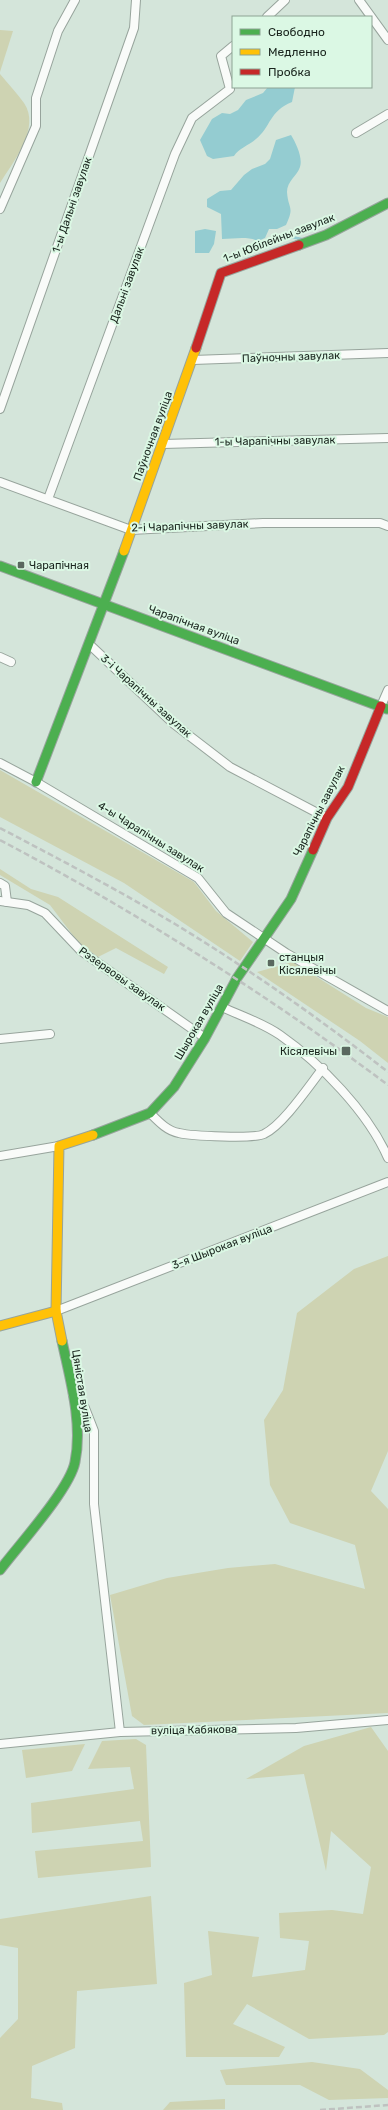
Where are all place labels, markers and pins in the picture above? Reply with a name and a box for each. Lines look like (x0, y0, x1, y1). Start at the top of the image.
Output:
place label: Чарапічная (29, 559, 89, 572)
marker: Чарапічная (16, 560, 26, 570)
place label: станцыя Кісялевічы (279, 951, 336, 977)
marker: станцыя Кісялевічы (266, 958, 276, 968)
place label: Кісялевічы (280, 1045, 337, 1058)
marker: Кісялевічы (340, 1045, 352, 1057)

